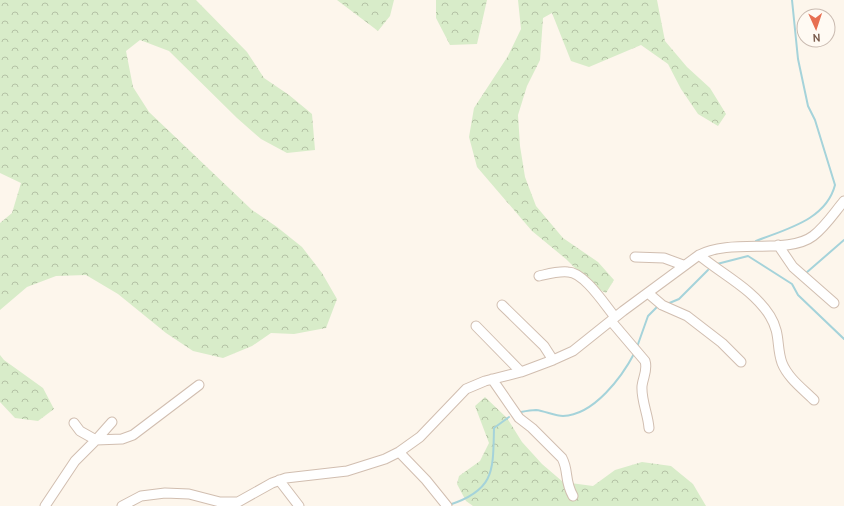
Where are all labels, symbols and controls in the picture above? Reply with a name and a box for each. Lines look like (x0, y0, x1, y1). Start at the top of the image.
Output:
north arrow (796, 8, 836, 48)
text: N (812, 31, 821, 45)

